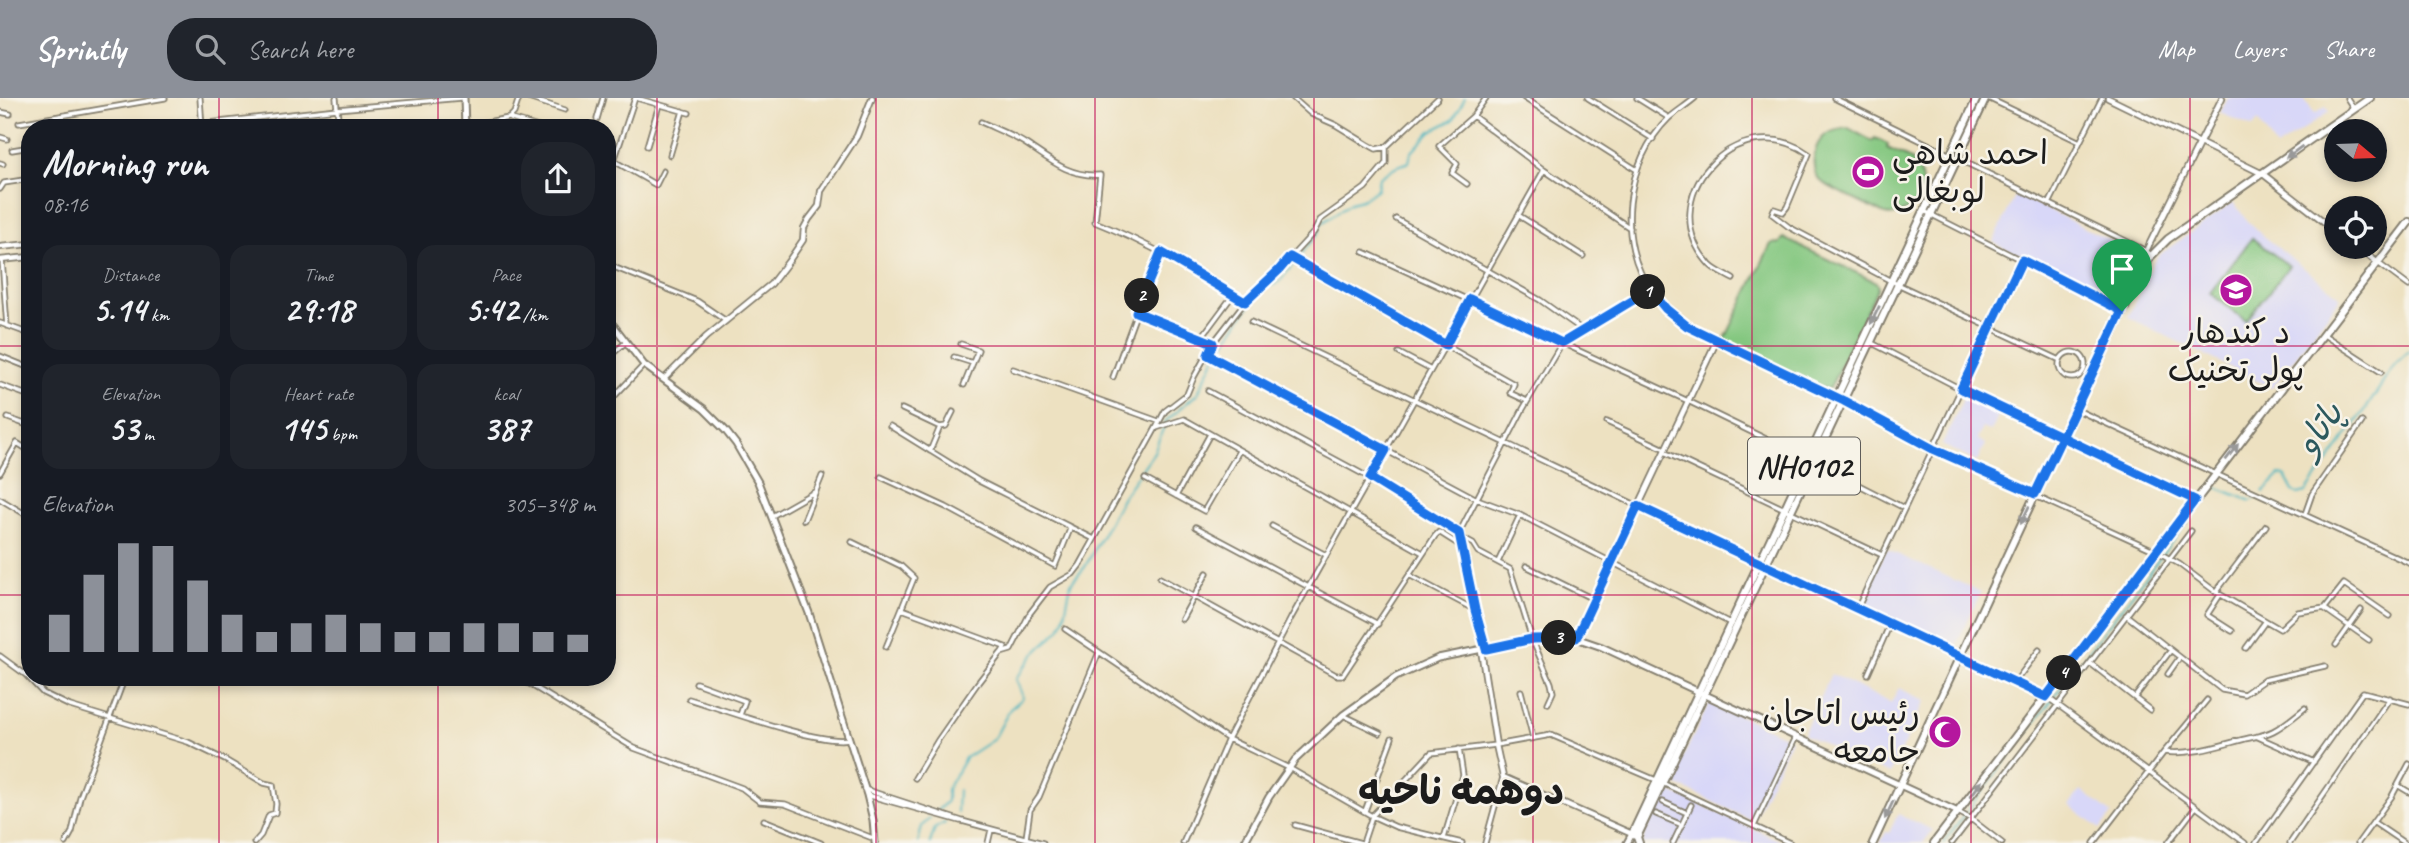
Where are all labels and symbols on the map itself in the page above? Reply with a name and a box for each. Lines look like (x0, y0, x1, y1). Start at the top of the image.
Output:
north arrow (2324, 119, 2387, 182)
place label: احمد شاهي لوبغالی (1892, 132, 2048, 212)
one-way arrow (2285, 145, 2303, 159)
sports icon: احمد شاهي لوبغالی (1849, 153, 1887, 191)
pin (2092, 239, 2152, 311)
school or university icon: د کندهار پولی‌تخنیک (2217, 271, 2255, 309)
pin: 1 (1630, 274, 1666, 310)
pin: 2 (1124, 278, 1160, 314)
one-way arrow (1869, 305, 1880, 325)
place label: د کندهار پولی‌تخنیک (2168, 311, 2304, 391)
water label: پاتاو (2282, 393, 2354, 469)
road number: NH0102 (1748, 438, 1860, 494)
one-way arrow (2225, 443, 2239, 461)
one-way arrow (2020, 505, 2031, 525)
pin: 3 (1542, 620, 1576, 656)
pin: 4 (2046, 656, 2082, 690)
place label: رئيس اتاجان جامعه (1762, 692, 1920, 772)
mosque icon: رئيس اتاجان جامعه (1926, 713, 1964, 751)
district label: دوهمه ناحیه (1358, 766, 1564, 816)
one-way arrow (1968, 780, 1982, 798)
one-way arrow (1883, 800, 1895, 820)

